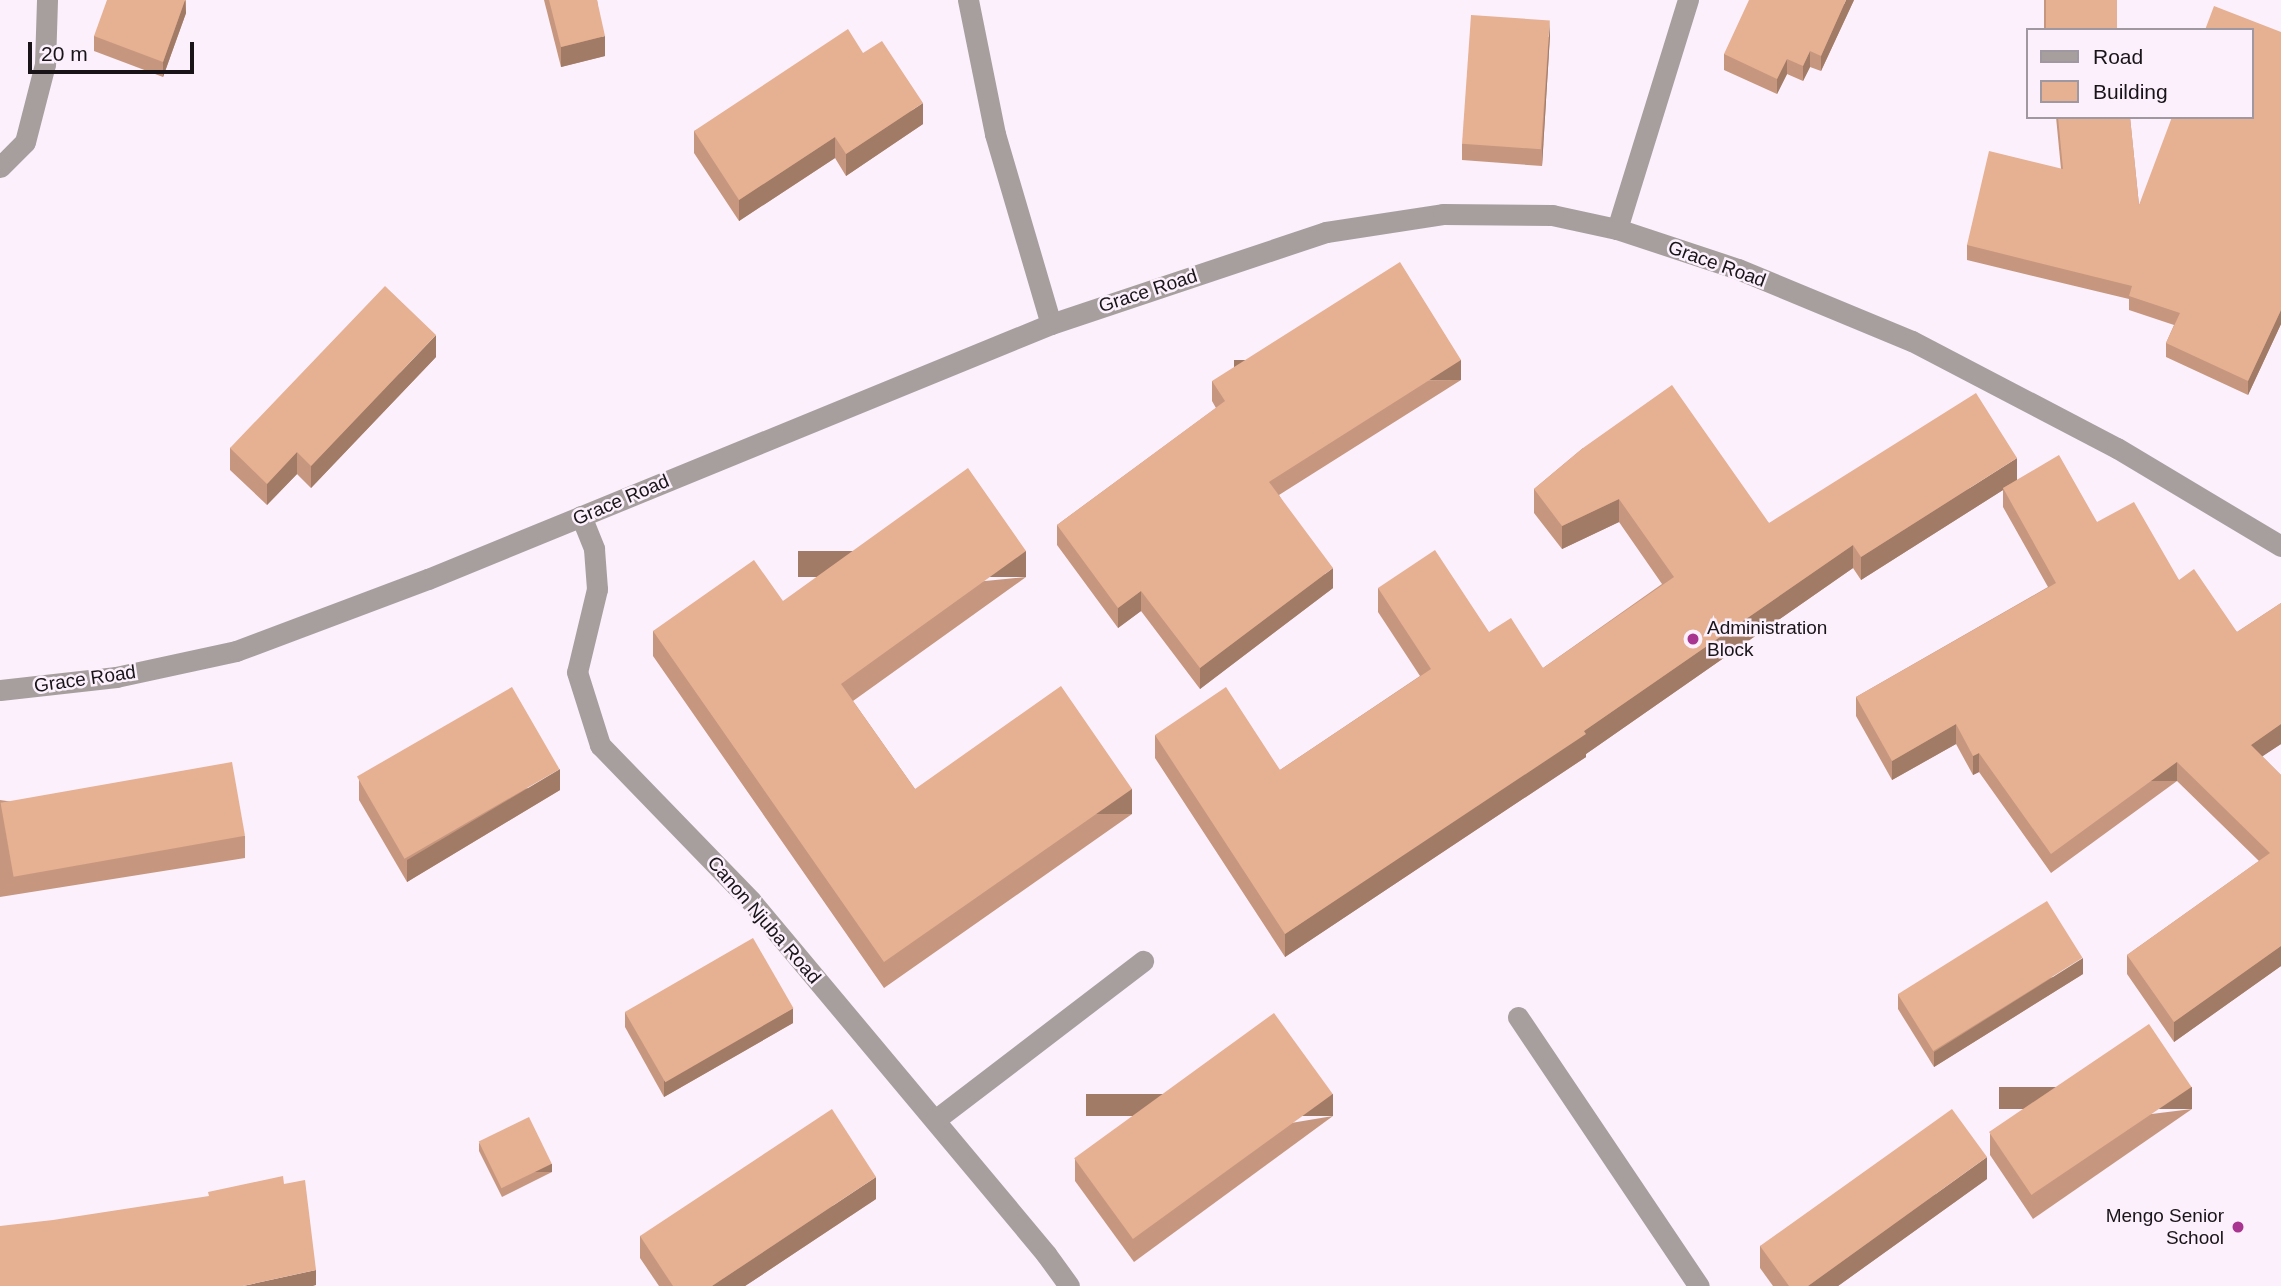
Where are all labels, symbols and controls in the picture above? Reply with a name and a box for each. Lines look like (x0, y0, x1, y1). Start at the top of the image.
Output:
scale bar (32, 28, 198, 72)
legend (2025, 28, 2253, 119)
text: 20 m (41, 42, 88, 65)
text: Road (2093, 45, 2143, 68)
text: Building (2093, 80, 2168, 103)
street label: Grace Road (1665, 236, 1769, 292)
street label: Grace Road (1096, 264, 1200, 318)
street label: Grace Road (569, 469, 673, 531)
place label: Administration Block (1707, 617, 1827, 661)
marker: Administration Block (1685, 631, 1701, 647)
street label: Grace Road (33, 661, 137, 697)
street label: Canon Njuba Road (702, 852, 826, 988)
place label: Mengo Senior School (2106, 1205, 2224, 1249)
marker: Mengo Senior School (2230, 1219, 2246, 1235)

